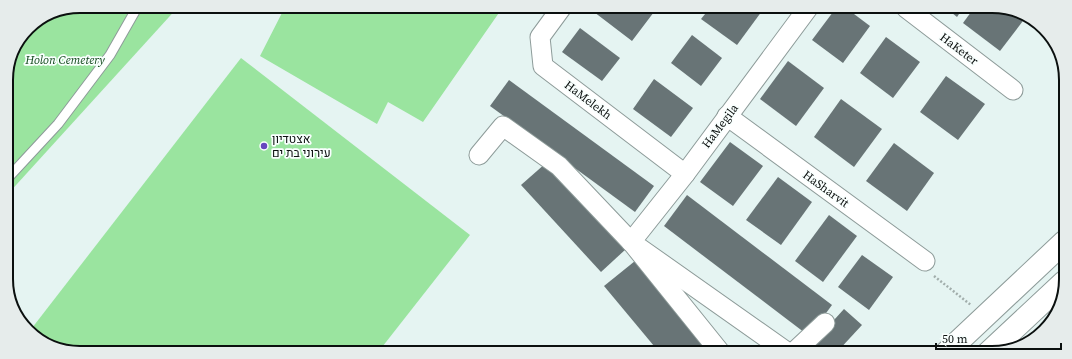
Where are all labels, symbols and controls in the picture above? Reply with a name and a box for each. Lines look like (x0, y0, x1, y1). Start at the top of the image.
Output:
street label: HaKeter (936, 29, 982, 69)
park label: Holon Cemetery (24, 52, 105, 68)
street label: HaMelekh (561, 77, 615, 123)
street label: HaMegila (698, 100, 742, 151)
place label: אצטדיון עירוני בת ים (272, 131, 331, 161)
marker: אצטדיון עירוני בת ים (259, 141, 269, 151)
street label: HaSharvit (800, 167, 852, 211)
scale bar (936, 325, 1061, 351)
text: 50 m (942, 331, 968, 347)

